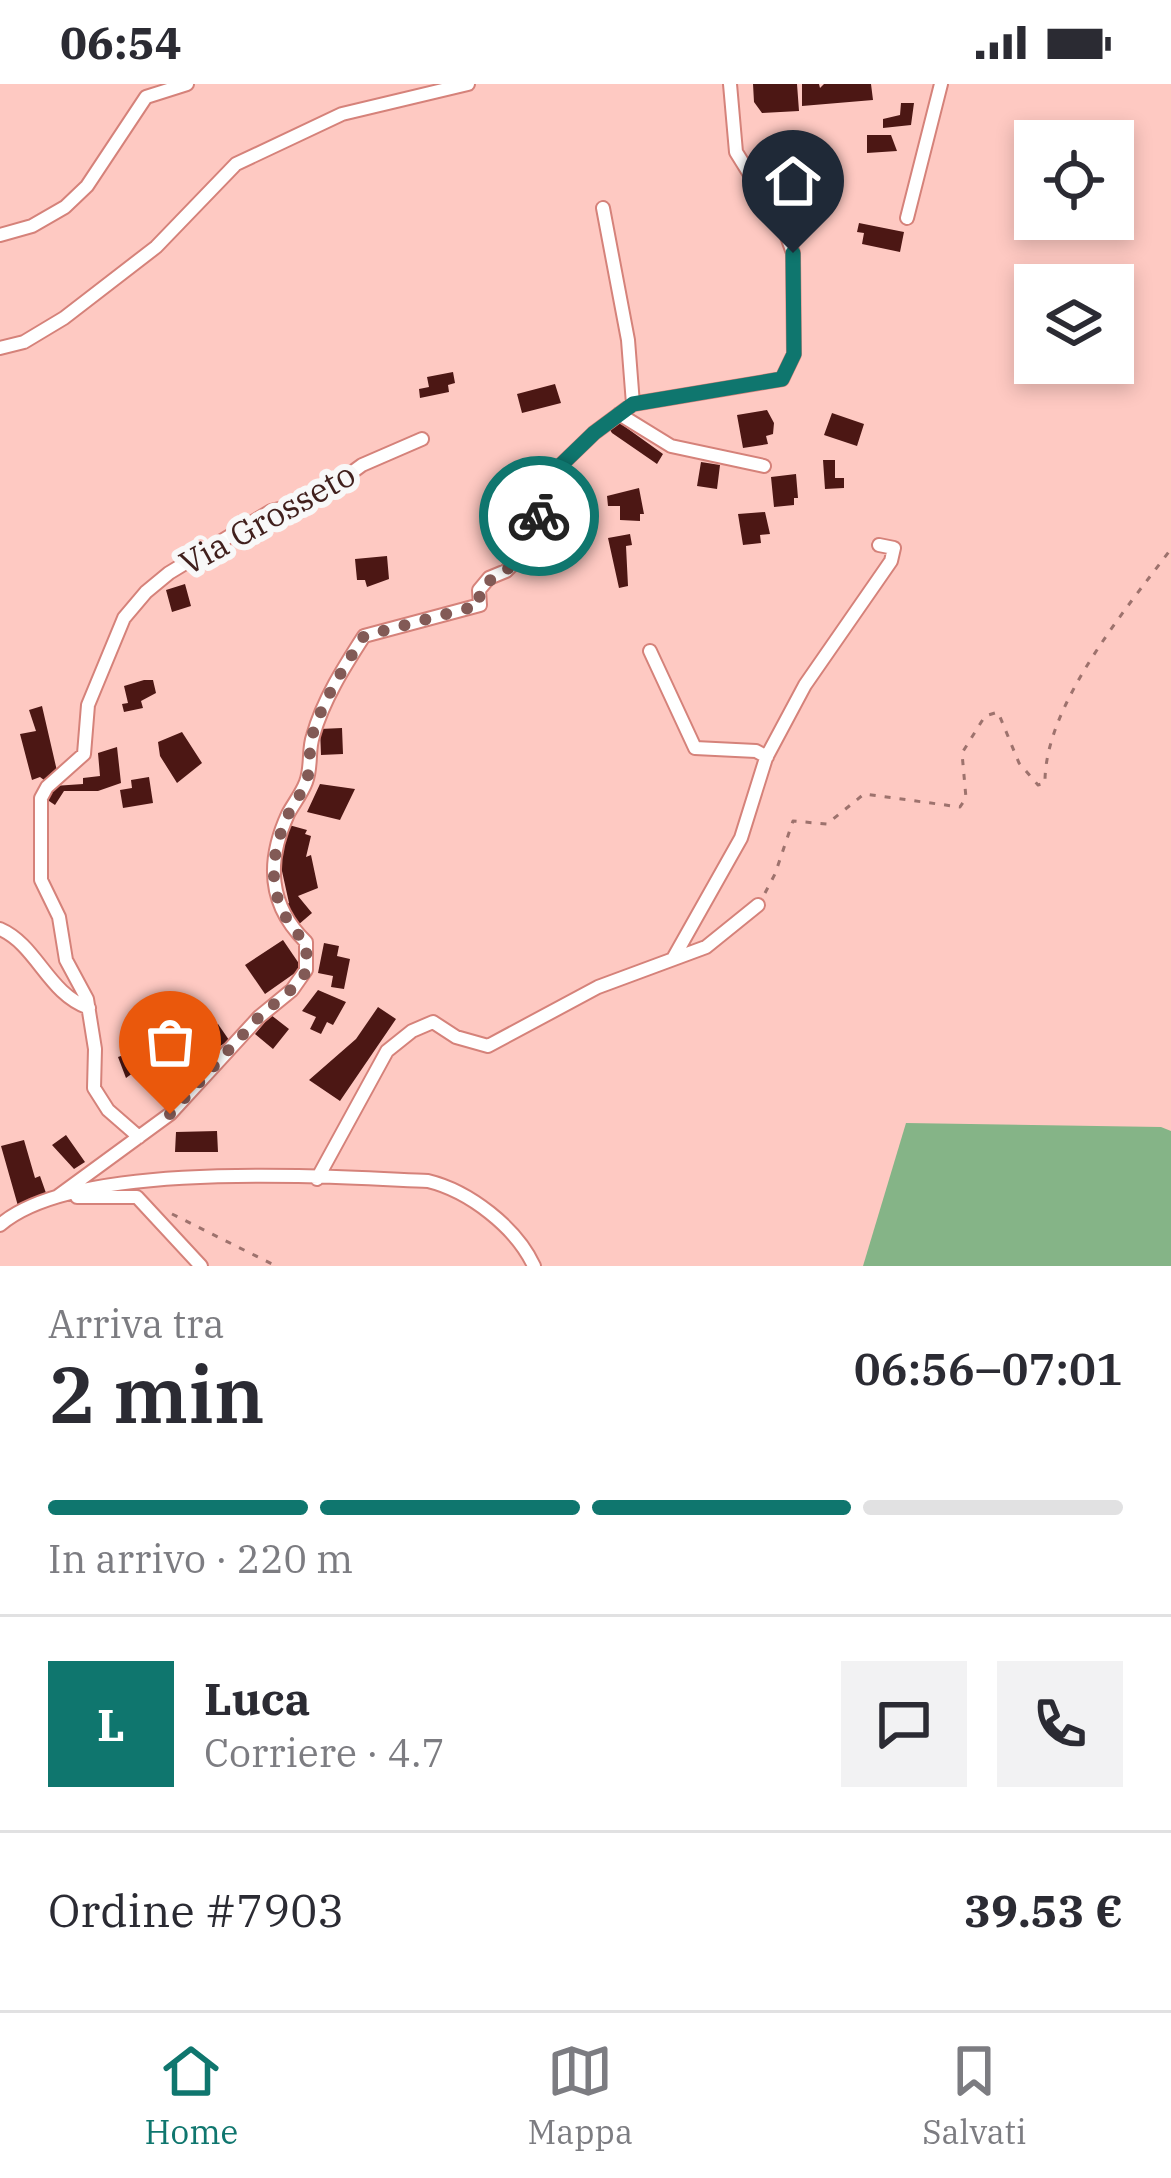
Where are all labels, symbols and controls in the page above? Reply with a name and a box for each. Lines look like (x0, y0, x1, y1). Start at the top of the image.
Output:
text: 06:54 (60, 13, 182, 71)
map controls (1014, 120, 1134, 384)
button: locate (1014, 120, 1134, 240)
pin (742, 130, 844, 253)
icon: home (760, 148, 826, 214)
button: layers (1014, 264, 1134, 384)
street label: Via Grosseto (172, 452, 362, 584)
courier (479, 456, 599, 576)
icon: bike (506, 483, 572, 549)
pin (119, 991, 221, 1114)
icon: bag (137, 1009, 203, 1075)
text: Arriva tra (48, 1298, 225, 1349)
text: 06:56–07:01 (854, 1339, 1123, 1397)
text: 2 min (48, 1343, 265, 1444)
text: In arrivo · 220 m (48, 1533, 353, 1584)
button: chat (841, 1661, 967, 1787)
button: phone (997, 1661, 1123, 1787)
text: Luca (204, 1669, 310, 1727)
text: L (97, 1695, 125, 1753)
text: Corriere · 4.7 (204, 1727, 445, 1778)
text: Ordine #7903 (48, 1881, 344, 1939)
text: 39.53 € (964, 1881, 1123, 1939)
tab: Home (145, 2038, 238, 2153)
tab: Mappa (527, 2038, 633, 2153)
tab: Salvati (922, 2038, 1026, 2153)

